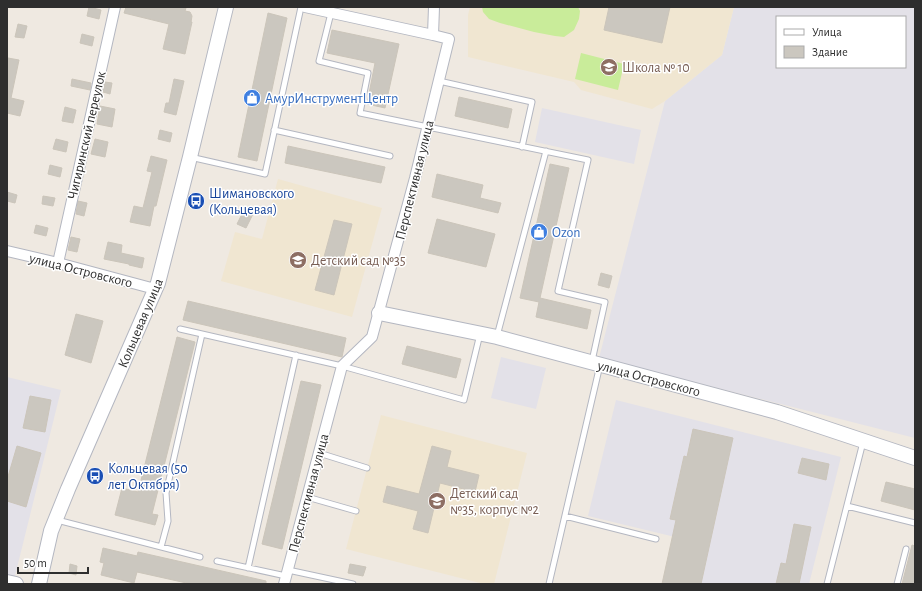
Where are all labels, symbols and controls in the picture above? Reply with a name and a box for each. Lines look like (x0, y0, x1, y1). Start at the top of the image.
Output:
legend (776, 16, 906, 68)
text: Улица (812, 26, 842, 38)
text: Здание (812, 46, 848, 58)
school or university icon: Школа № 10 (599, 57, 619, 77)
place label: Школа № 10 (622, 61, 690, 75)
street label: Чигиринский переулок (65, 69, 109, 201)
shop icon: АмурИнструментЦентр (242, 88, 262, 108)
place label: АмурИнструментЦентр (265, 92, 398, 106)
street label: Перспективная улица (393, 118, 437, 242)
place label: Шимановского (Кольцевая) (209, 187, 295, 217)
bus stop icon: Шимановского (Кольцевая) (186, 191, 206, 211)
shop icon: Ozon (529, 222, 549, 242)
place label: Ozon (552, 226, 580, 240)
school or university icon: Детский сад №35 (288, 250, 308, 270)
street label: улица Островского (27, 251, 134, 291)
place label: Детский сад №35 (311, 254, 406, 268)
street label: Кольцевая улица (116, 276, 166, 370)
street label: улица Островского (595, 358, 702, 399)
street label: Перспективная улица (286, 432, 332, 554)
place label: Кольцевая (50 лет Октября) (108, 462, 188, 492)
bus stop icon: Кольцевая (50 лет Октября) (85, 466, 105, 486)
place label: Детский сад №35, корпус №2 (450, 487, 539, 517)
school or university icon: Детский сад №35, корпус №2 (427, 491, 447, 511)
scale bar (18, 549, 88, 575)
text: 50 m (24, 557, 47, 569)

